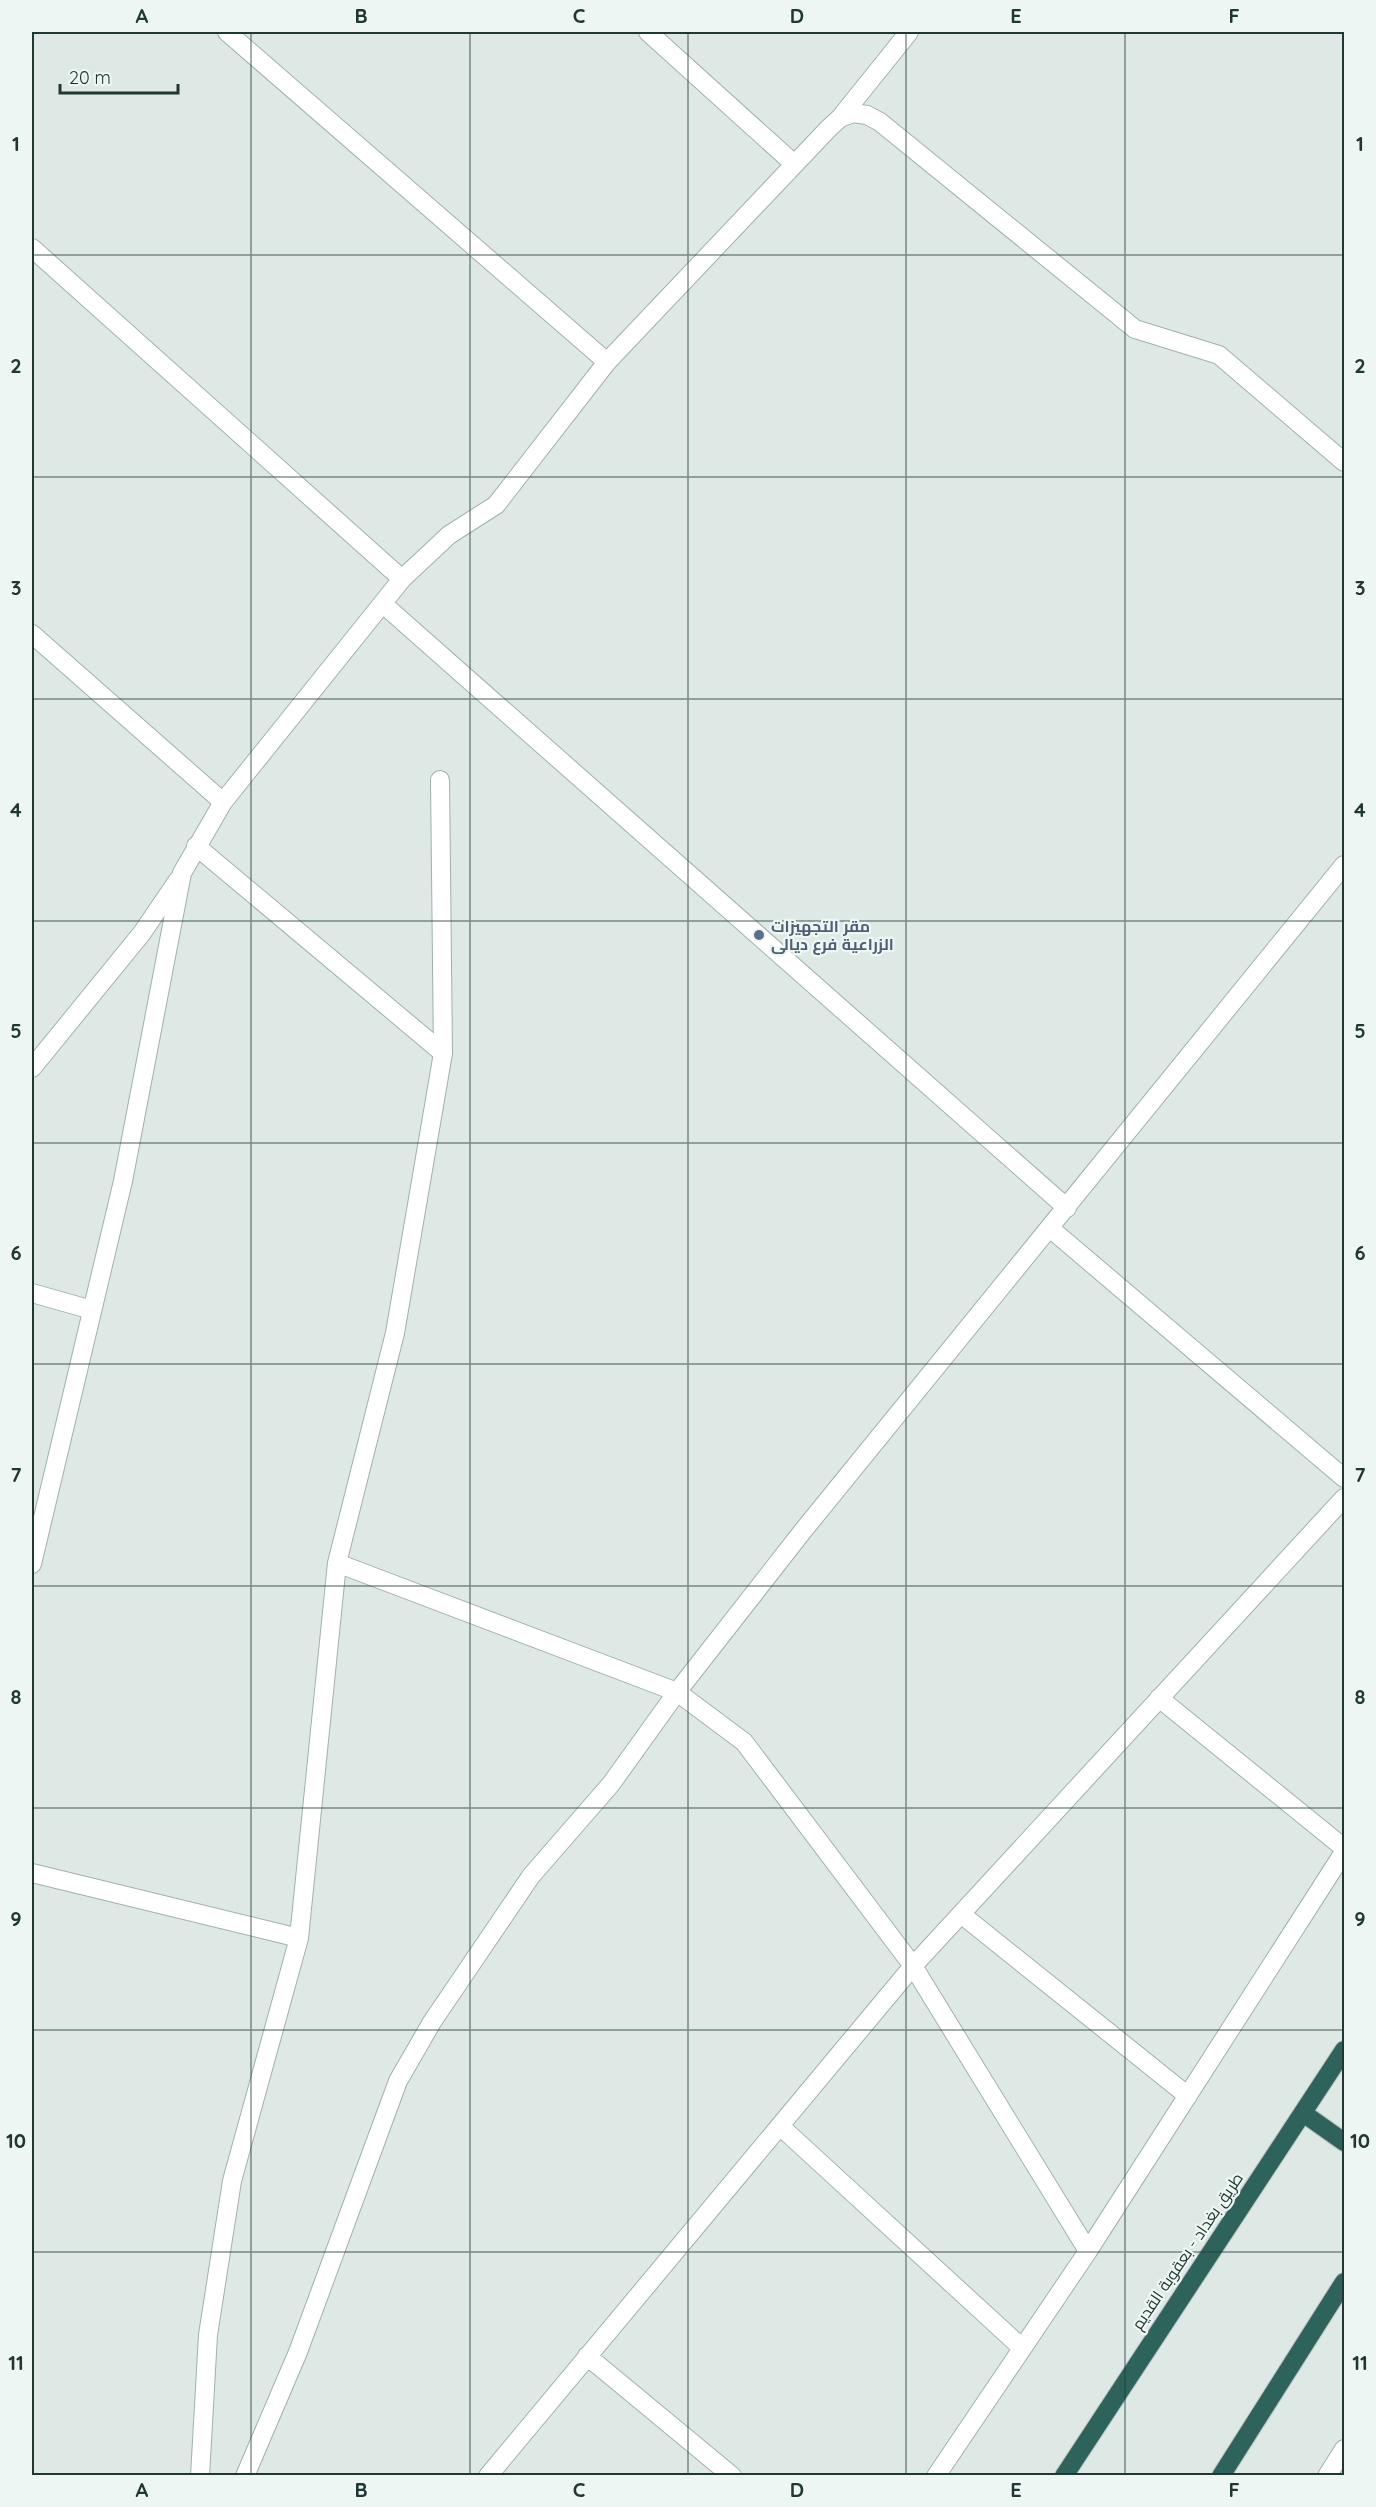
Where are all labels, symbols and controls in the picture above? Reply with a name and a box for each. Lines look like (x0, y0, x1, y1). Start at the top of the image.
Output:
text: A (136, 3, 149, 28)
text: B (354, 3, 368, 28)
text: C (573, 3, 586, 28)
text: D (790, 3, 804, 28)
text: E (1010, 3, 1022, 28)
text: F (1228, 3, 1240, 28)
scale bar (60, 57, 178, 95)
text: 20 m (69, 66, 111, 89)
text: 1 (12, 131, 20, 156)
text: 1 (1356, 131, 1364, 156)
text: 2 (10, 353, 22, 378)
text: 2 (1354, 353, 1366, 378)
text: 3 (11, 575, 21, 600)
text: 3 (1355, 575, 1365, 600)
text: 4 (10, 797, 22, 822)
text: 4 (1354, 797, 1366, 822)
place label: مقر التجهيزات الزراعية فرع ديالى (771, 916, 894, 955)
marker: مقر التجهيزات الزراعية فرع ديالى (752, 928, 766, 942)
text: 5 (10, 1018, 22, 1043)
text: 5 (1354, 1018, 1366, 1043)
text: 6 (10, 1240, 22, 1265)
text: 6 (1354, 1240, 1366, 1265)
text: 7 (11, 1462, 22, 1487)
text: 7 (1355, 1462, 1366, 1487)
text: 8 (11, 1684, 22, 1709)
text: 8 (1355, 1684, 1366, 1709)
text: 9 (10, 1906, 22, 1931)
text: 9 (1354, 1906, 1366, 1931)
text: 10 (6, 2128, 26, 2153)
text: 10 (1350, 2128, 1370, 2153)
street label: طريق بغداد - بعقوبة القديم (1127, 2169, 1249, 2334)
text: 11 (8, 2350, 24, 2375)
text: 11 (1352, 2350, 1368, 2375)
text: A (136, 2477, 149, 2502)
text: B (354, 2477, 368, 2502)
text: C (573, 2477, 586, 2502)
text: D (790, 2477, 804, 2502)
text: E (1010, 2477, 1022, 2502)
text: F (1228, 2477, 1240, 2502)

